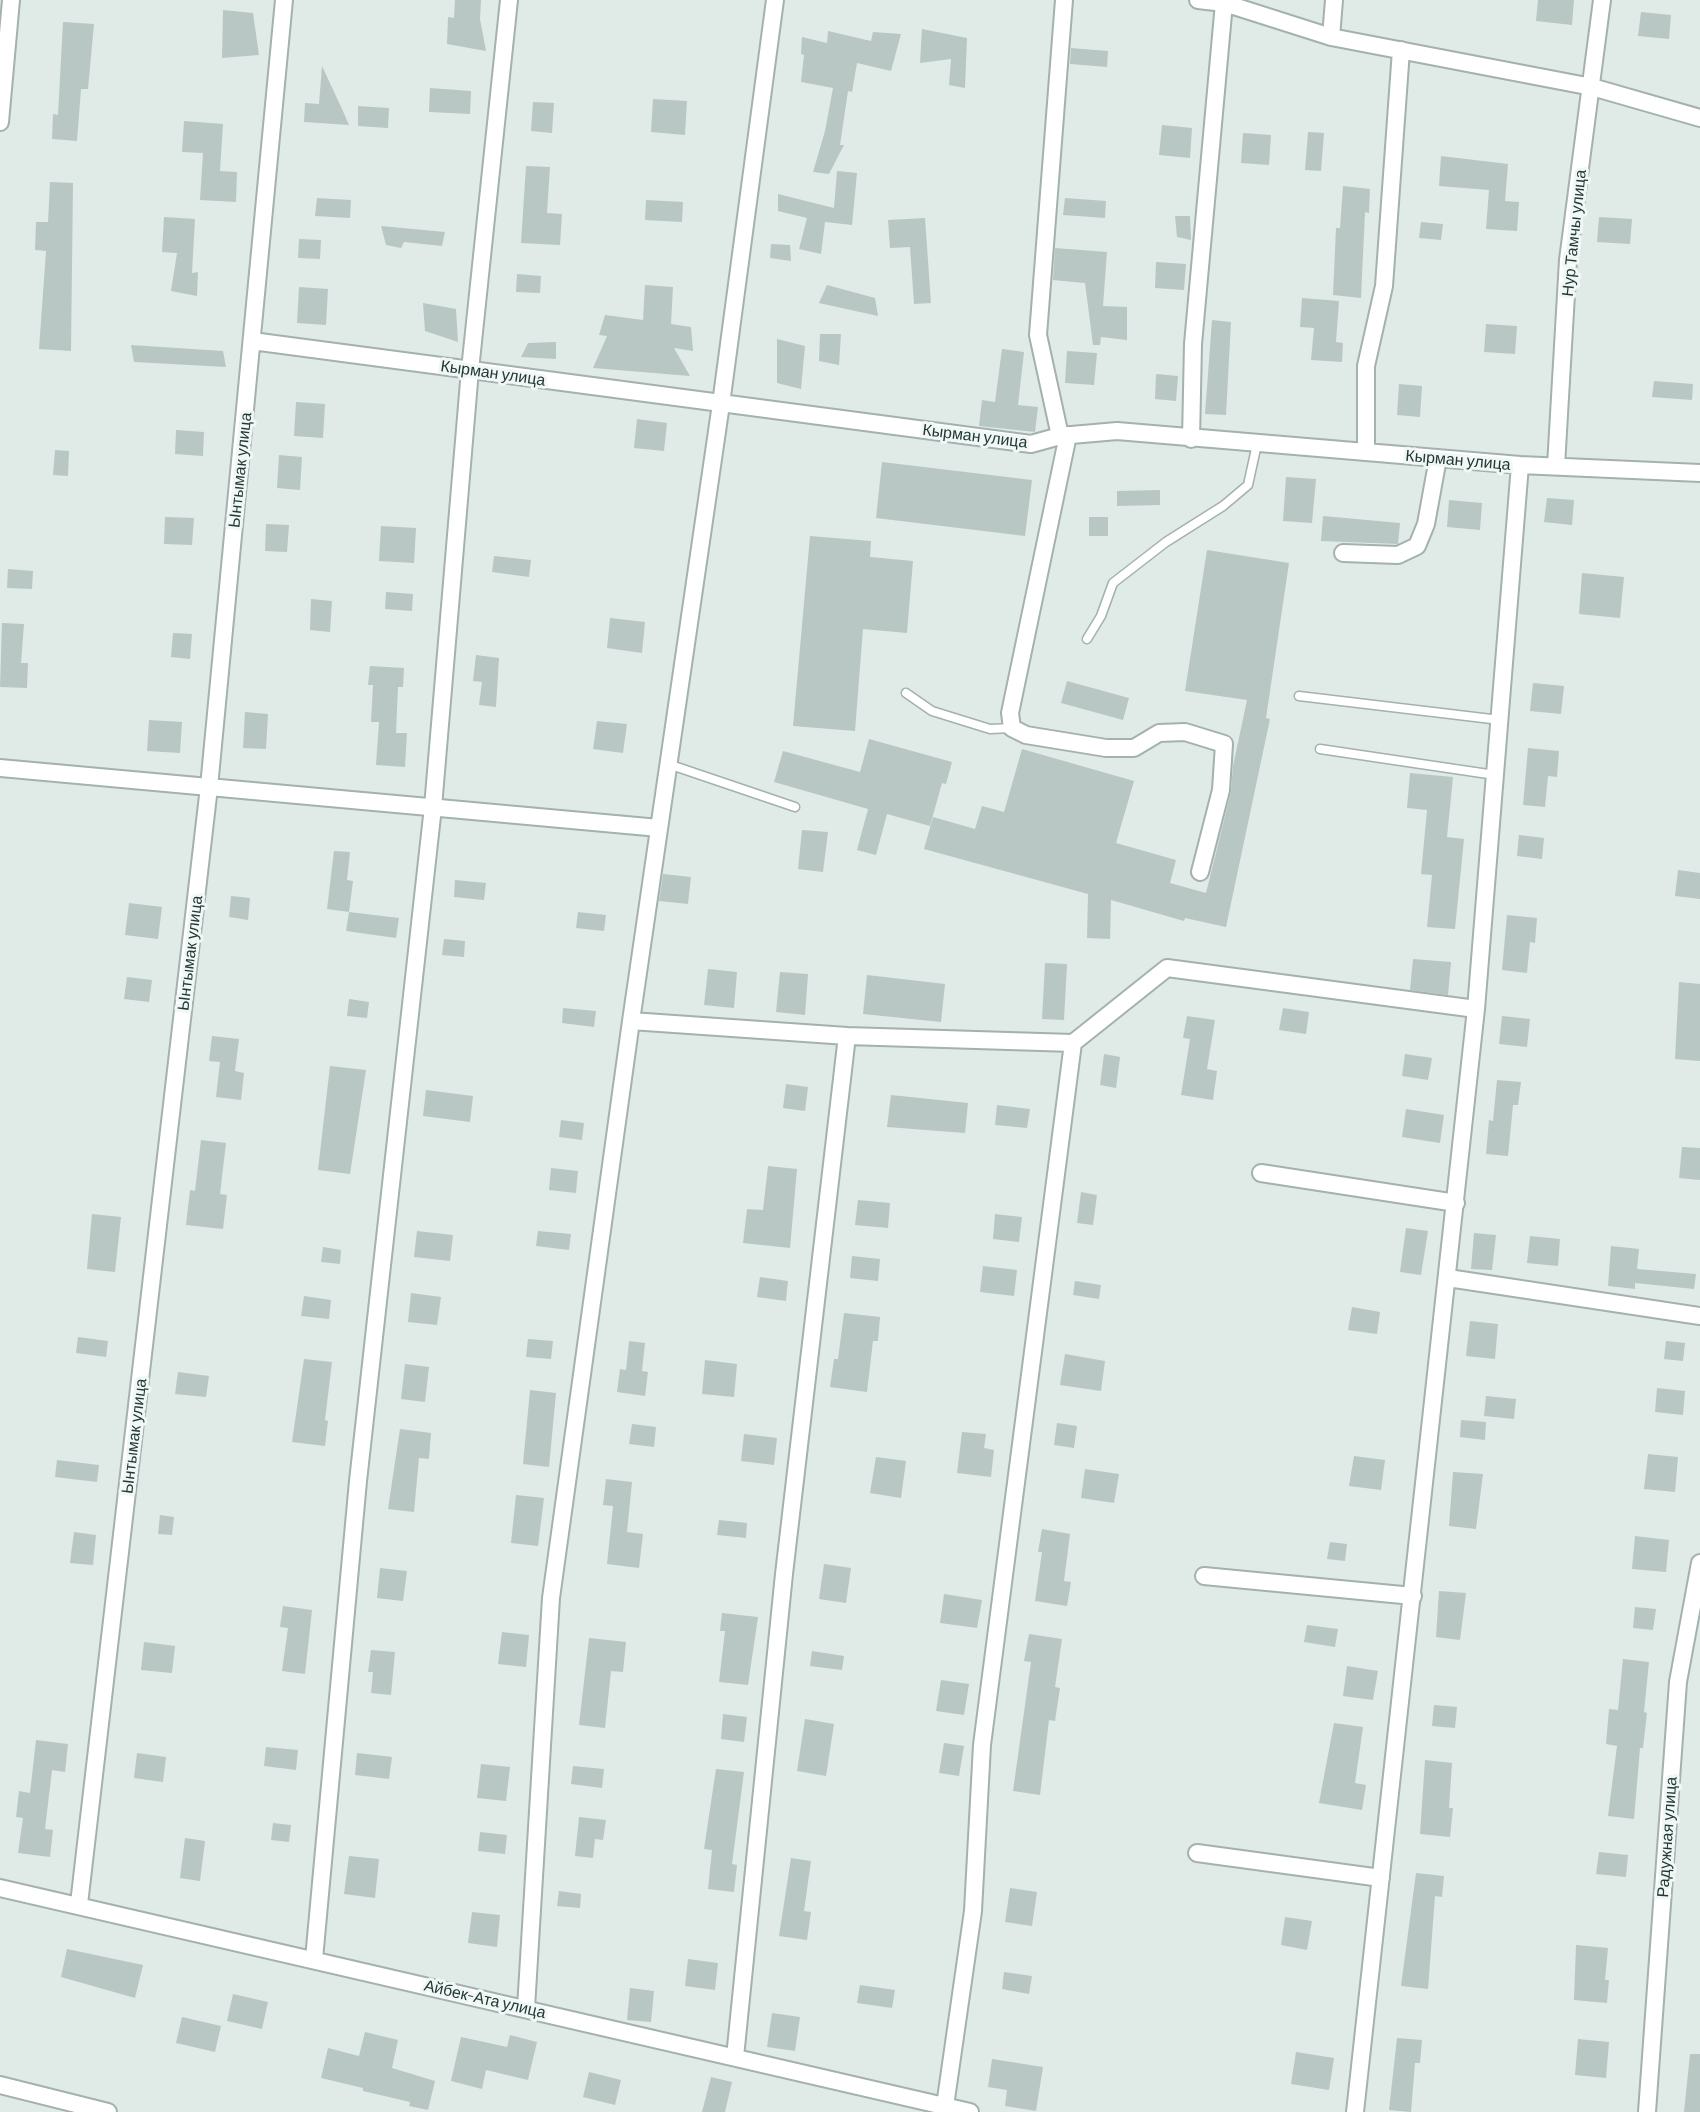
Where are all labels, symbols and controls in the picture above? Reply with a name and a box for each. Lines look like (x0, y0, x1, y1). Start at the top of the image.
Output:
street label: Нур Тамчы улица (1558, 169, 1590, 297)
street label: Кырман улица (439, 356, 547, 390)
street label: Ынтымак улица (224, 411, 256, 529)
street label: Кырман улица (921, 420, 1029, 452)
street label: Кырман улица (1405, 446, 1511, 474)
street label: Ынтымак улица (173, 894, 207, 1012)
street label: Ынтымак улица (117, 1377, 151, 1495)
street label: Радужная улица (1653, 1776, 1681, 1898)
street label: Айбек-Ата улица (422, 1976, 548, 2022)

